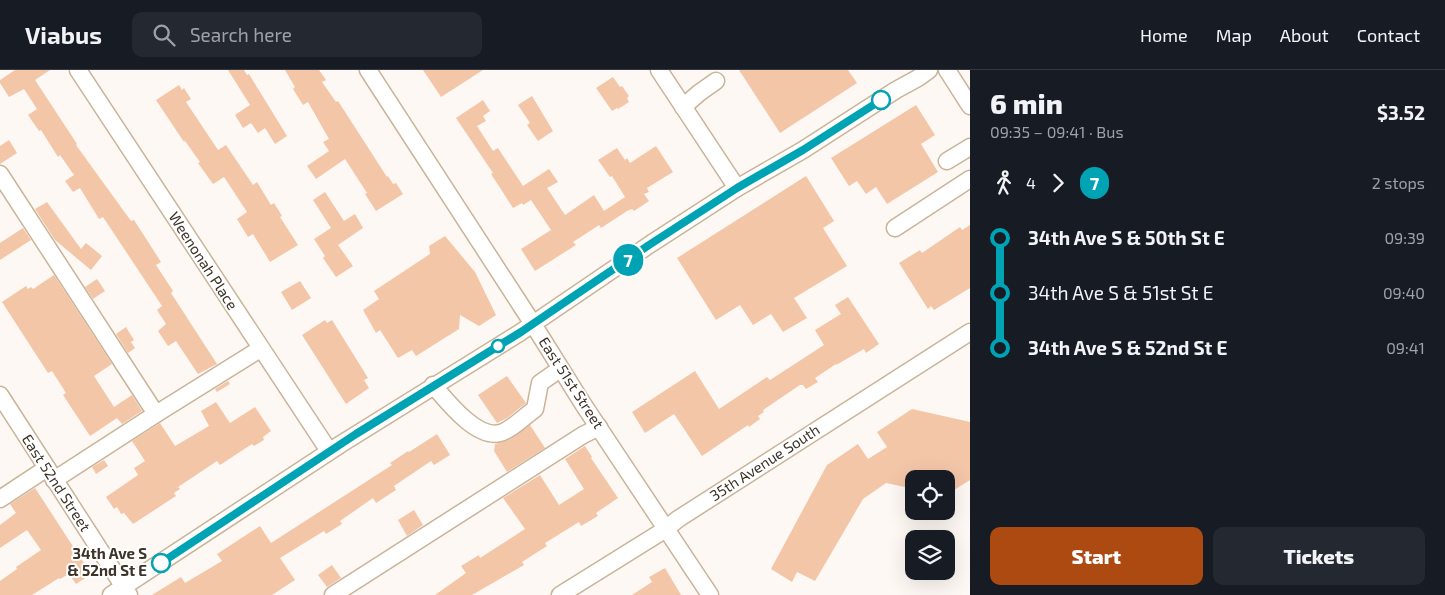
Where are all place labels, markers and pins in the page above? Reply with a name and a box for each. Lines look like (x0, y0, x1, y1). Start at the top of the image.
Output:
unlabelled marker (871, 90, 891, 110)
unlabelled marker (491, 339, 505, 353)
place label: 34th Ave S & 52nd St E (67, 544, 147, 579)
marker: 34th Ave S & 52nd St E (151, 553, 171, 573)

